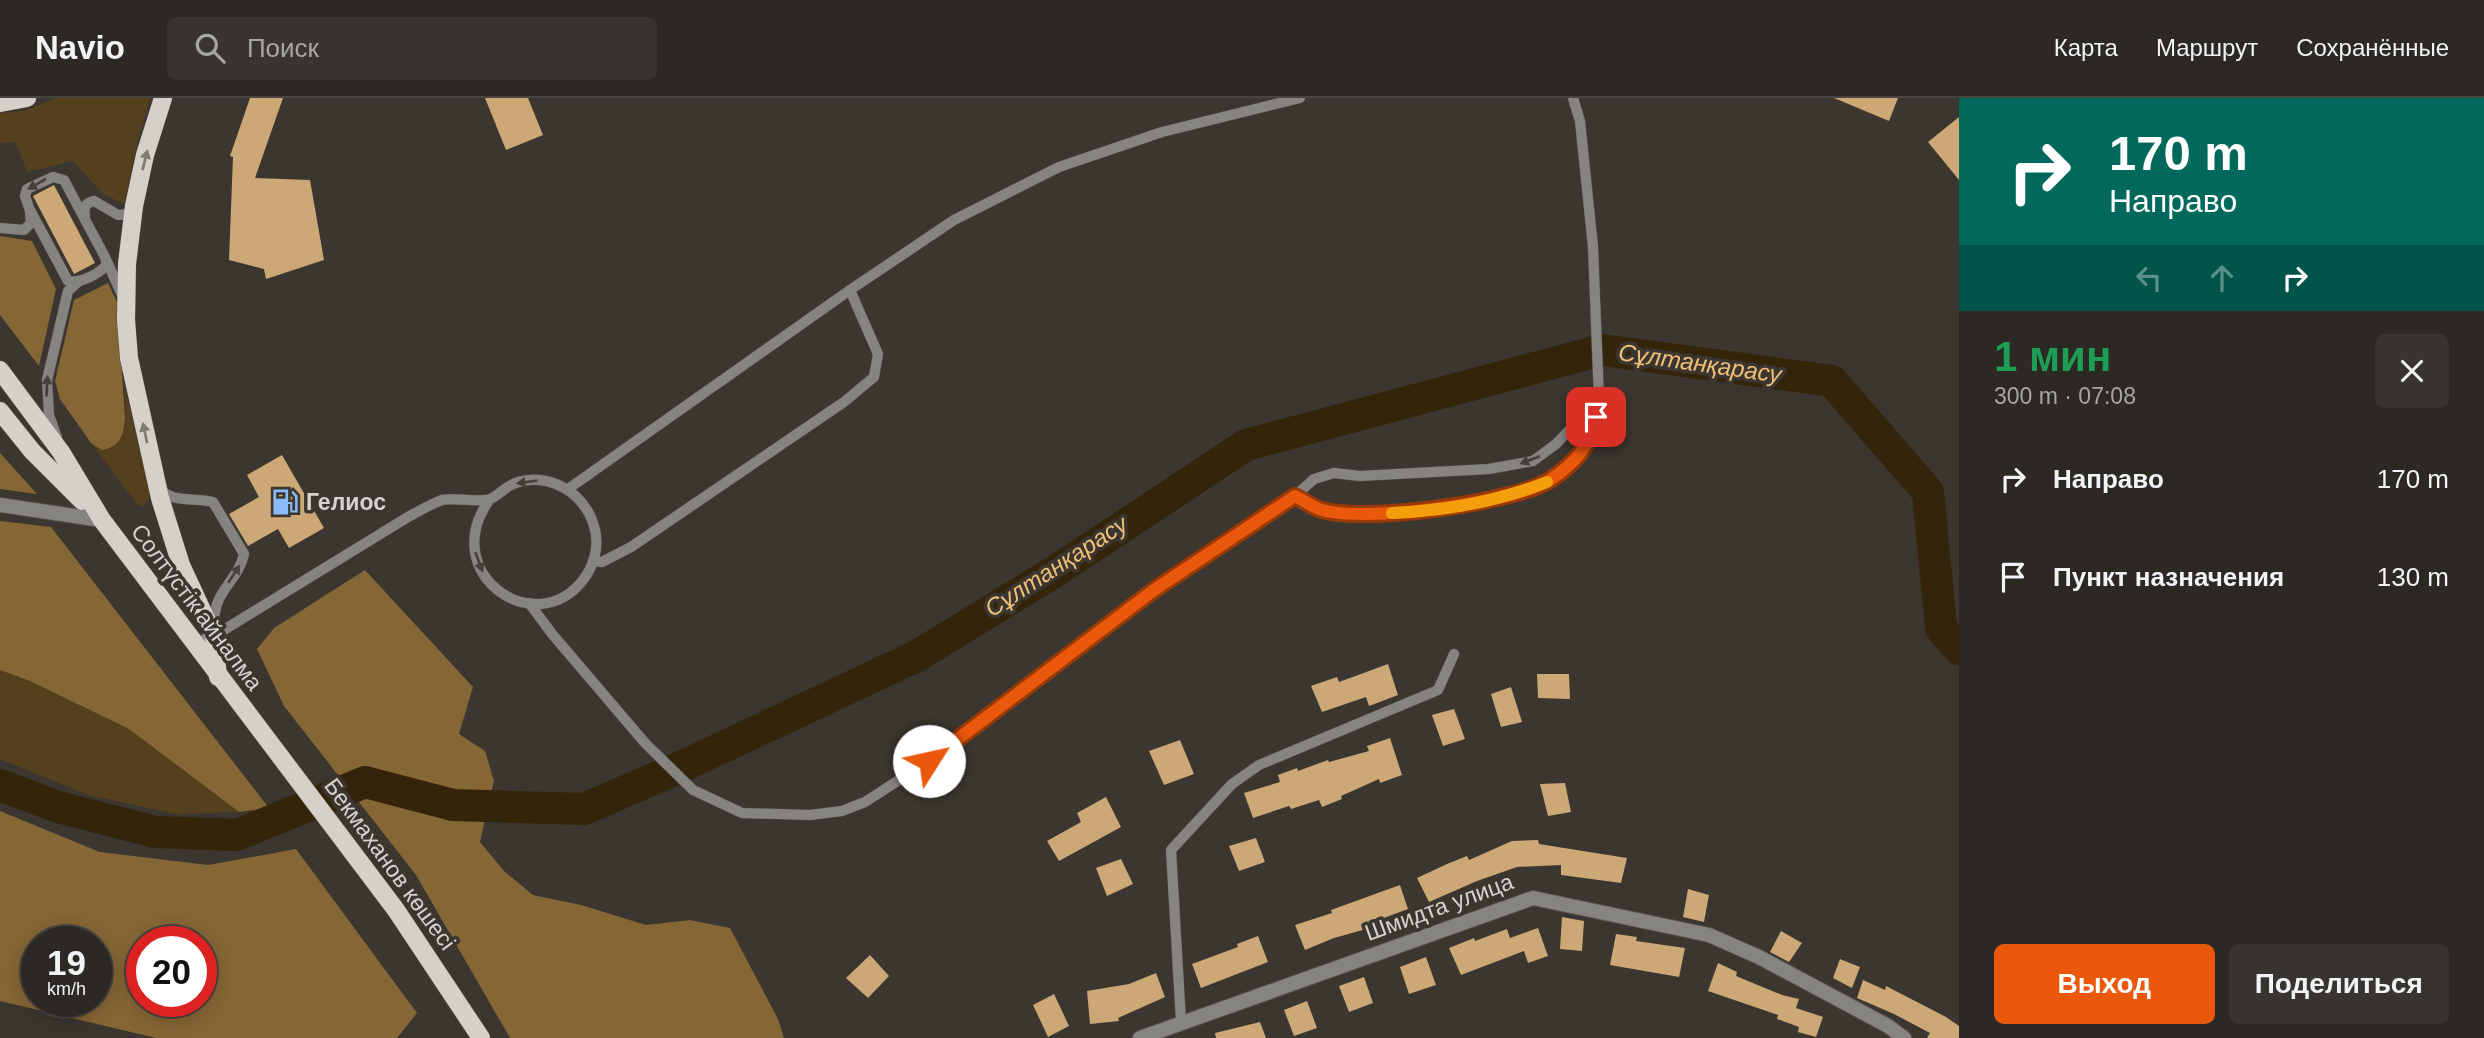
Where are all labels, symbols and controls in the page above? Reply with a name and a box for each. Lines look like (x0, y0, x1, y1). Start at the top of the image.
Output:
search box (167, 17, 657, 80)
text: Navio (35, 29, 125, 66)
icon: search (191, 29, 229, 67)
text: Поиск (247, 33, 319, 63)
text: Карта (2054, 34, 2118, 61)
text: Маршрут (2156, 34, 2258, 61)
text: Сохранённые (2296, 34, 2449, 61)
icon: right (1994, 126, 2085, 217)
text: 170 m (2109, 126, 2248, 180)
one-way arrow (139, 149, 150, 171)
one-way arrow (28, 178, 47, 190)
text: Направо (2109, 183, 2237, 219)
icon: left (2130, 259, 2168, 297)
icon: ahead (2203, 259, 2241, 297)
icon: right (2276, 259, 2314, 297)
text: 1 мин (1994, 333, 2111, 380)
button: close (2375, 334, 2449, 408)
water label: Сұлтанқарасу (1617, 338, 1785, 388)
one-way arrow (42, 375, 53, 397)
text: 300 m · 07:08 (1994, 383, 2136, 409)
pin (1566, 387, 1626, 447)
icon: arrive (1577, 398, 1615, 436)
one-way arrow (140, 422, 151, 444)
one-way arrow (1519, 454, 1540, 465)
icon: right (1994, 460, 2032, 498)
text: Направо (2053, 464, 2164, 494)
text: 170 m (2377, 464, 2449, 494)
one-way arrow (516, 476, 538, 487)
fuel station icon: Гелиос (270, 487, 300, 517)
place label: Гелиос (306, 489, 386, 515)
water label: Сұлтанқарасу (980, 509, 1134, 622)
street label: Солтүстік айналма (126, 519, 268, 695)
one-way arrow (473, 552, 484, 573)
icon: arrive (1994, 558, 2032, 596)
text: Пункт назначения (2053, 562, 2284, 592)
text: 130 m (2377, 562, 2449, 592)
one-way arrow (228, 564, 241, 583)
position arrow (892, 724, 966, 798)
street label: Бекмаханов көшесі (319, 773, 461, 955)
street label: Шмидта улица (1361, 868, 1517, 946)
speed limit sign: 20 (126, 926, 217, 1017)
text: 19 (47, 943, 86, 982)
button: Выход (1994, 944, 2215, 1024)
button: Поделиться (2229, 944, 2449, 1024)
text: km/h (47, 979, 86, 999)

